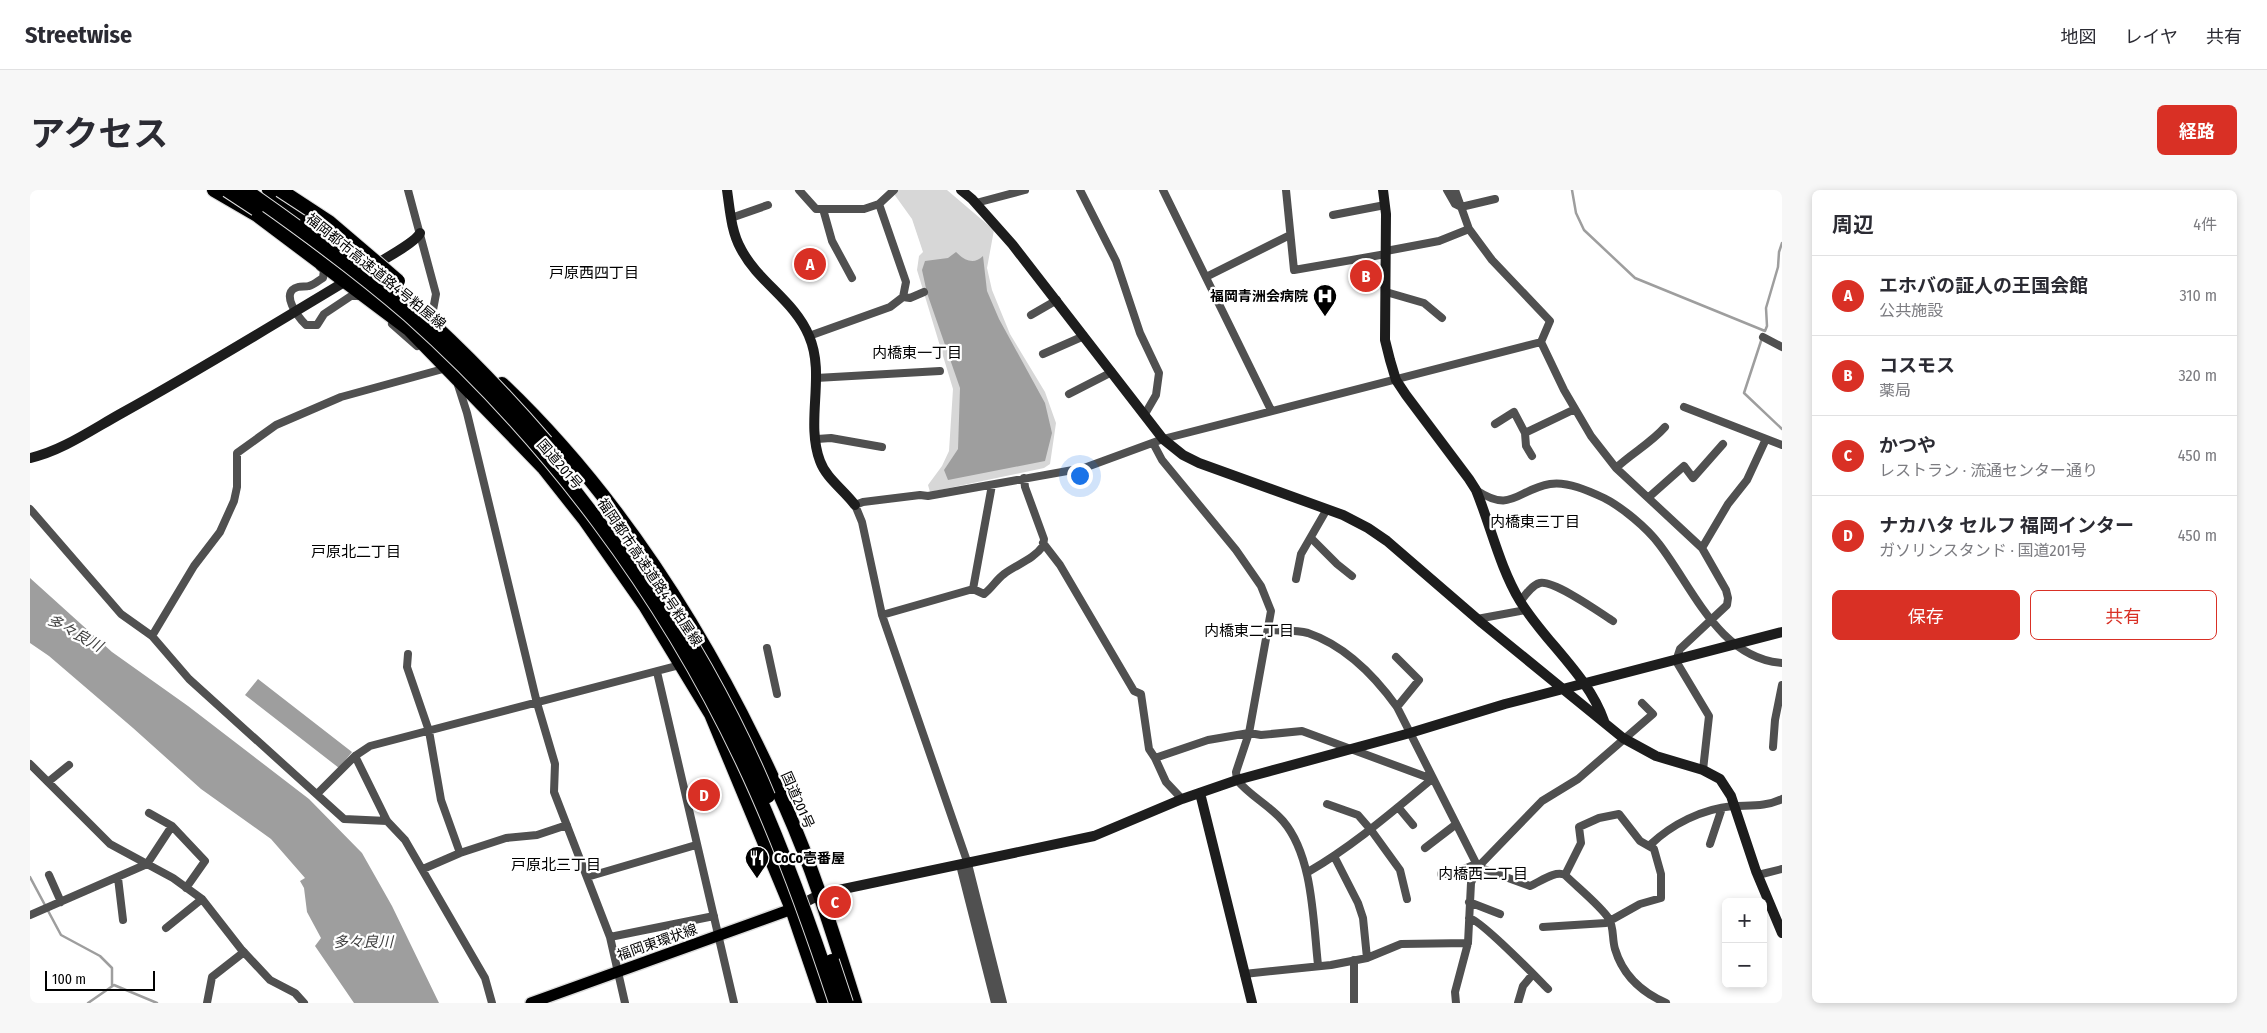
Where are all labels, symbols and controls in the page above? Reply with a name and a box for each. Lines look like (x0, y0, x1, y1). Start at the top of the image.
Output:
text: Streetwise (25, 21, 132, 49)
text: 地図 (2061, 26, 2097, 48)
text: レイヤ (2125, 26, 2178, 48)
text: 共有 (2206, 26, 2242, 48)
button: 経路 (2157, 105, 2237, 155)
text: アクセス (30, 113, 168, 155)
street label: 福岡都市高速道路4号粕屋線 (302, 210, 449, 333)
text: 周辺 (1832, 212, 1874, 238)
text: 4件 (2193, 215, 2217, 234)
pin: A (794, 245, 826, 283)
pin: B (1350, 257, 1382, 295)
district label: 戸原西四丁目 (549, 264, 639, 282)
text: エホバの証人の王国会館 (1879, 274, 2088, 297)
hospital icon: 福岡青洲会病院 (1312, 283, 1338, 317)
text: A (1844, 286, 1852, 305)
text: 310 m (2180, 286, 2217, 305)
place label: 福岡青洲会病院 (1210, 288, 1308, 305)
text: 公共施設 (1879, 301, 1943, 320)
district label: 内橋東一丁目 (872, 344, 962, 362)
text: コスモス (1879, 354, 1955, 377)
text: B (1844, 366, 1852, 385)
text: 320 m (2178, 366, 2217, 385)
text: 薬局 (1879, 381, 1911, 400)
text: かつや (1879, 434, 1936, 457)
street label: 国道201号 (533, 436, 586, 493)
text: C (1844, 446, 1852, 465)
text: 450 m (2178, 446, 2217, 465)
text: レストラン · 流通センター通り (1879, 461, 2098, 480)
your location (1067, 463, 1093, 489)
street label: 福岡都市高速道路4号粕屋線 (594, 495, 706, 649)
district label: 内橋東三丁目 (1490, 513, 1580, 531)
text: ナカハタ セルフ 福岡インター (1879, 514, 2134, 537)
text: D (1843, 526, 1853, 545)
text: 450 m (2178, 526, 2217, 545)
text: ガソリンスタンド · 国道201号 (1879, 541, 2087, 560)
district label: 戸原北二丁目 (311, 543, 401, 561)
button: 保存 (1832, 590, 2020, 640)
button: 共有 (2030, 590, 2217, 640)
water label: 多々良川 (44, 611, 107, 656)
district label: 内橋東二丁目 (1204, 622, 1294, 640)
street label: 国道201号 (777, 769, 818, 831)
pin: D (688, 776, 720, 814)
restaurant icon: CoCo壱番屋 (744, 845, 770, 879)
place label: CoCo壱番屋 (774, 850, 845, 867)
district label: 戸原北三丁目 (511, 856, 601, 874)
district label: 内橋西二丁目 (1438, 865, 1528, 883)
pin: C (819, 883, 851, 921)
map controls (1722, 898, 1767, 988)
button: + (1722, 898, 1767, 943)
street label: 福岡東環状線 (615, 921, 700, 964)
water label: 多々良川 (333, 933, 395, 951)
button: − (1722, 943, 1767, 988)
scale bar (45, 968, 155, 991)
text: 100 m (52, 971, 86, 988)

